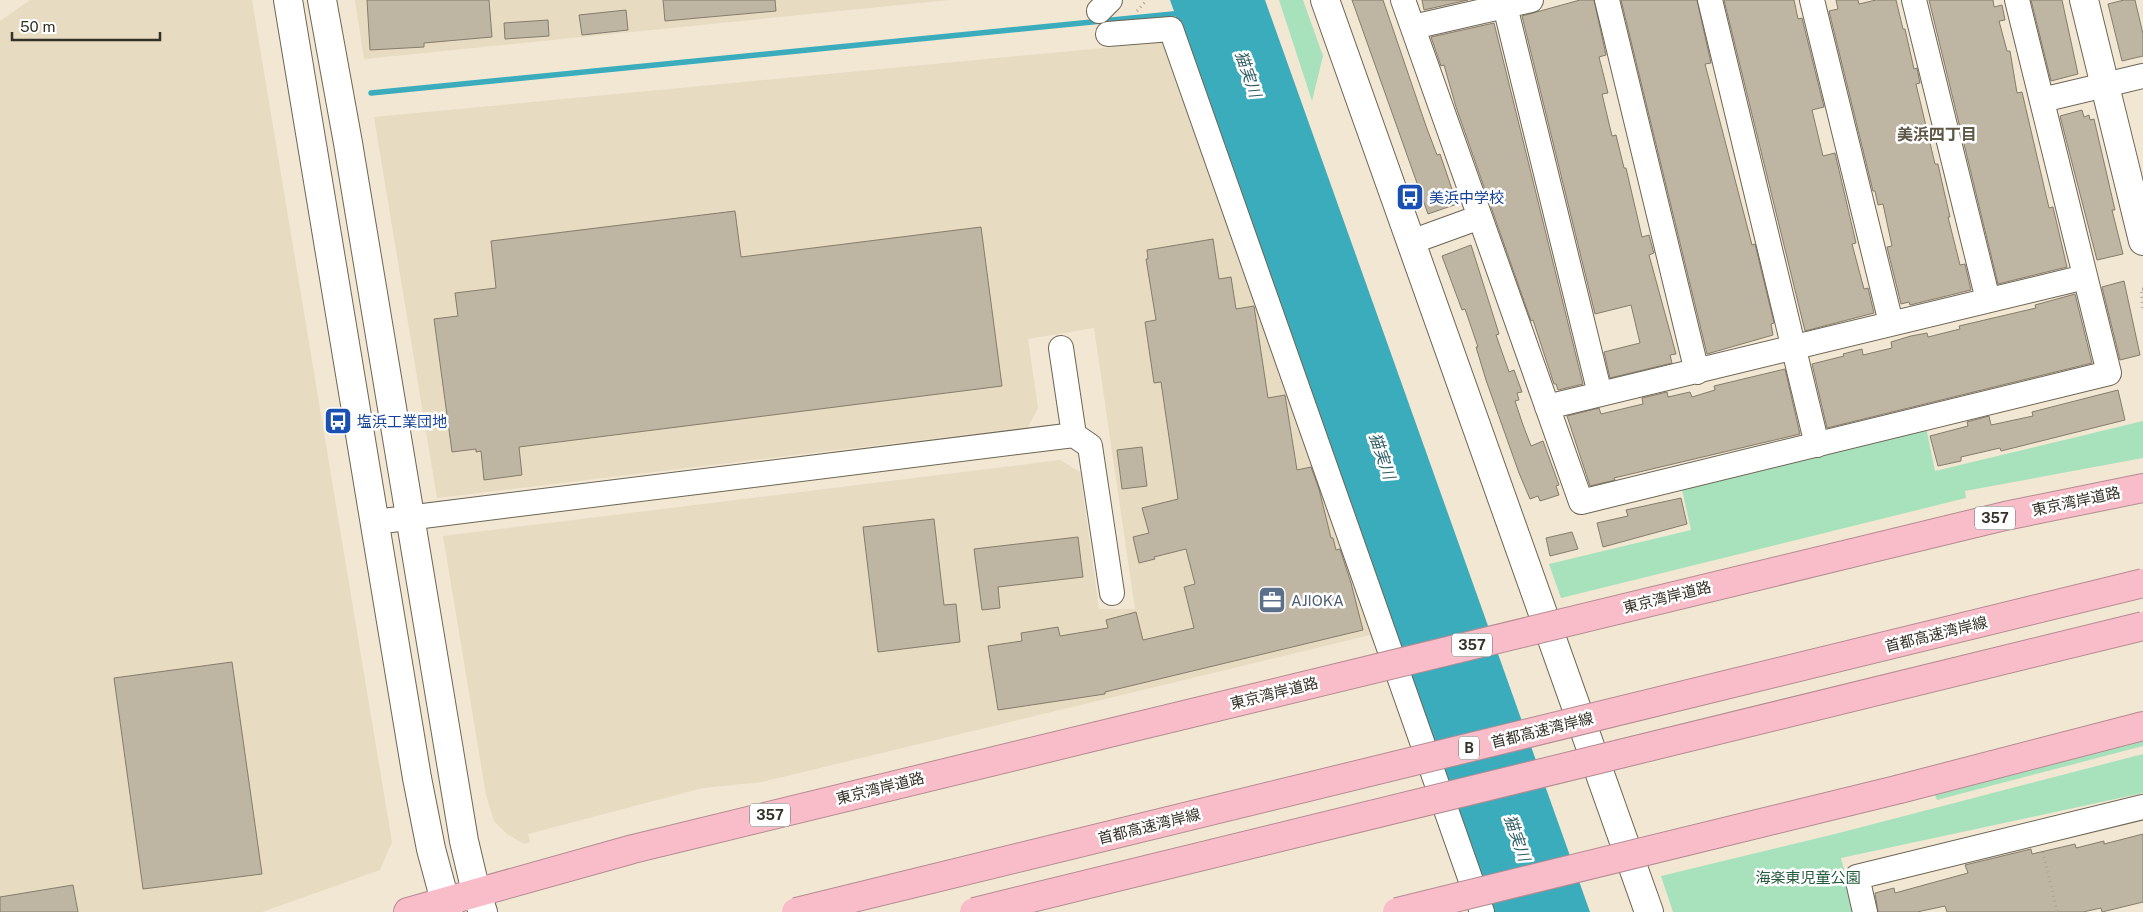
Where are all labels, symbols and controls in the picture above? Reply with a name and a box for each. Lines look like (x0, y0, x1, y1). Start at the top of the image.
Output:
scale bar (12, 10, 160, 42)
text: 50 m (20, 18, 55, 35)
water label: 猫実川 (1231, 48, 1265, 102)
district label: 美浜四丁目 (1897, 125, 1977, 144)
bus stop icon: 美浜中学校 (1395, 182, 1425, 212)
place label: 美浜中学校 (1429, 189, 1504, 206)
bus stop icon: 塩浜工業団地 (323, 406, 353, 436)
place label: 塩浜工業団地 (357, 413, 447, 430)
water label: 猫実川 (1365, 430, 1399, 484)
street label: 東京湾岸道路 (2030, 483, 2122, 519)
road number: 357 (1975, 506, 2015, 530)
street label: 東京湾岸道路 (1621, 578, 1713, 616)
office icon: AJIOKA (1257, 585, 1287, 615)
place label: AJIOKA (1291, 592, 1344, 609)
street label: 首都高速湾岸線 (1883, 613, 1989, 655)
road number: 357 (1452, 634, 1492, 656)
street label: 東京湾岸道路 (1228, 674, 1320, 712)
street label: 首都高速湾岸線 (1489, 709, 1595, 751)
road number: B (1459, 736, 1479, 760)
street label: 東京湾岸道路 (834, 769, 926, 807)
road number: 357 (750, 804, 790, 826)
street label: 首都高速湾岸線 (1096, 805, 1202, 847)
water label: 猫実川 (1500, 812, 1534, 866)
park label: 海楽東児童公園 (1755, 869, 1861, 886)

